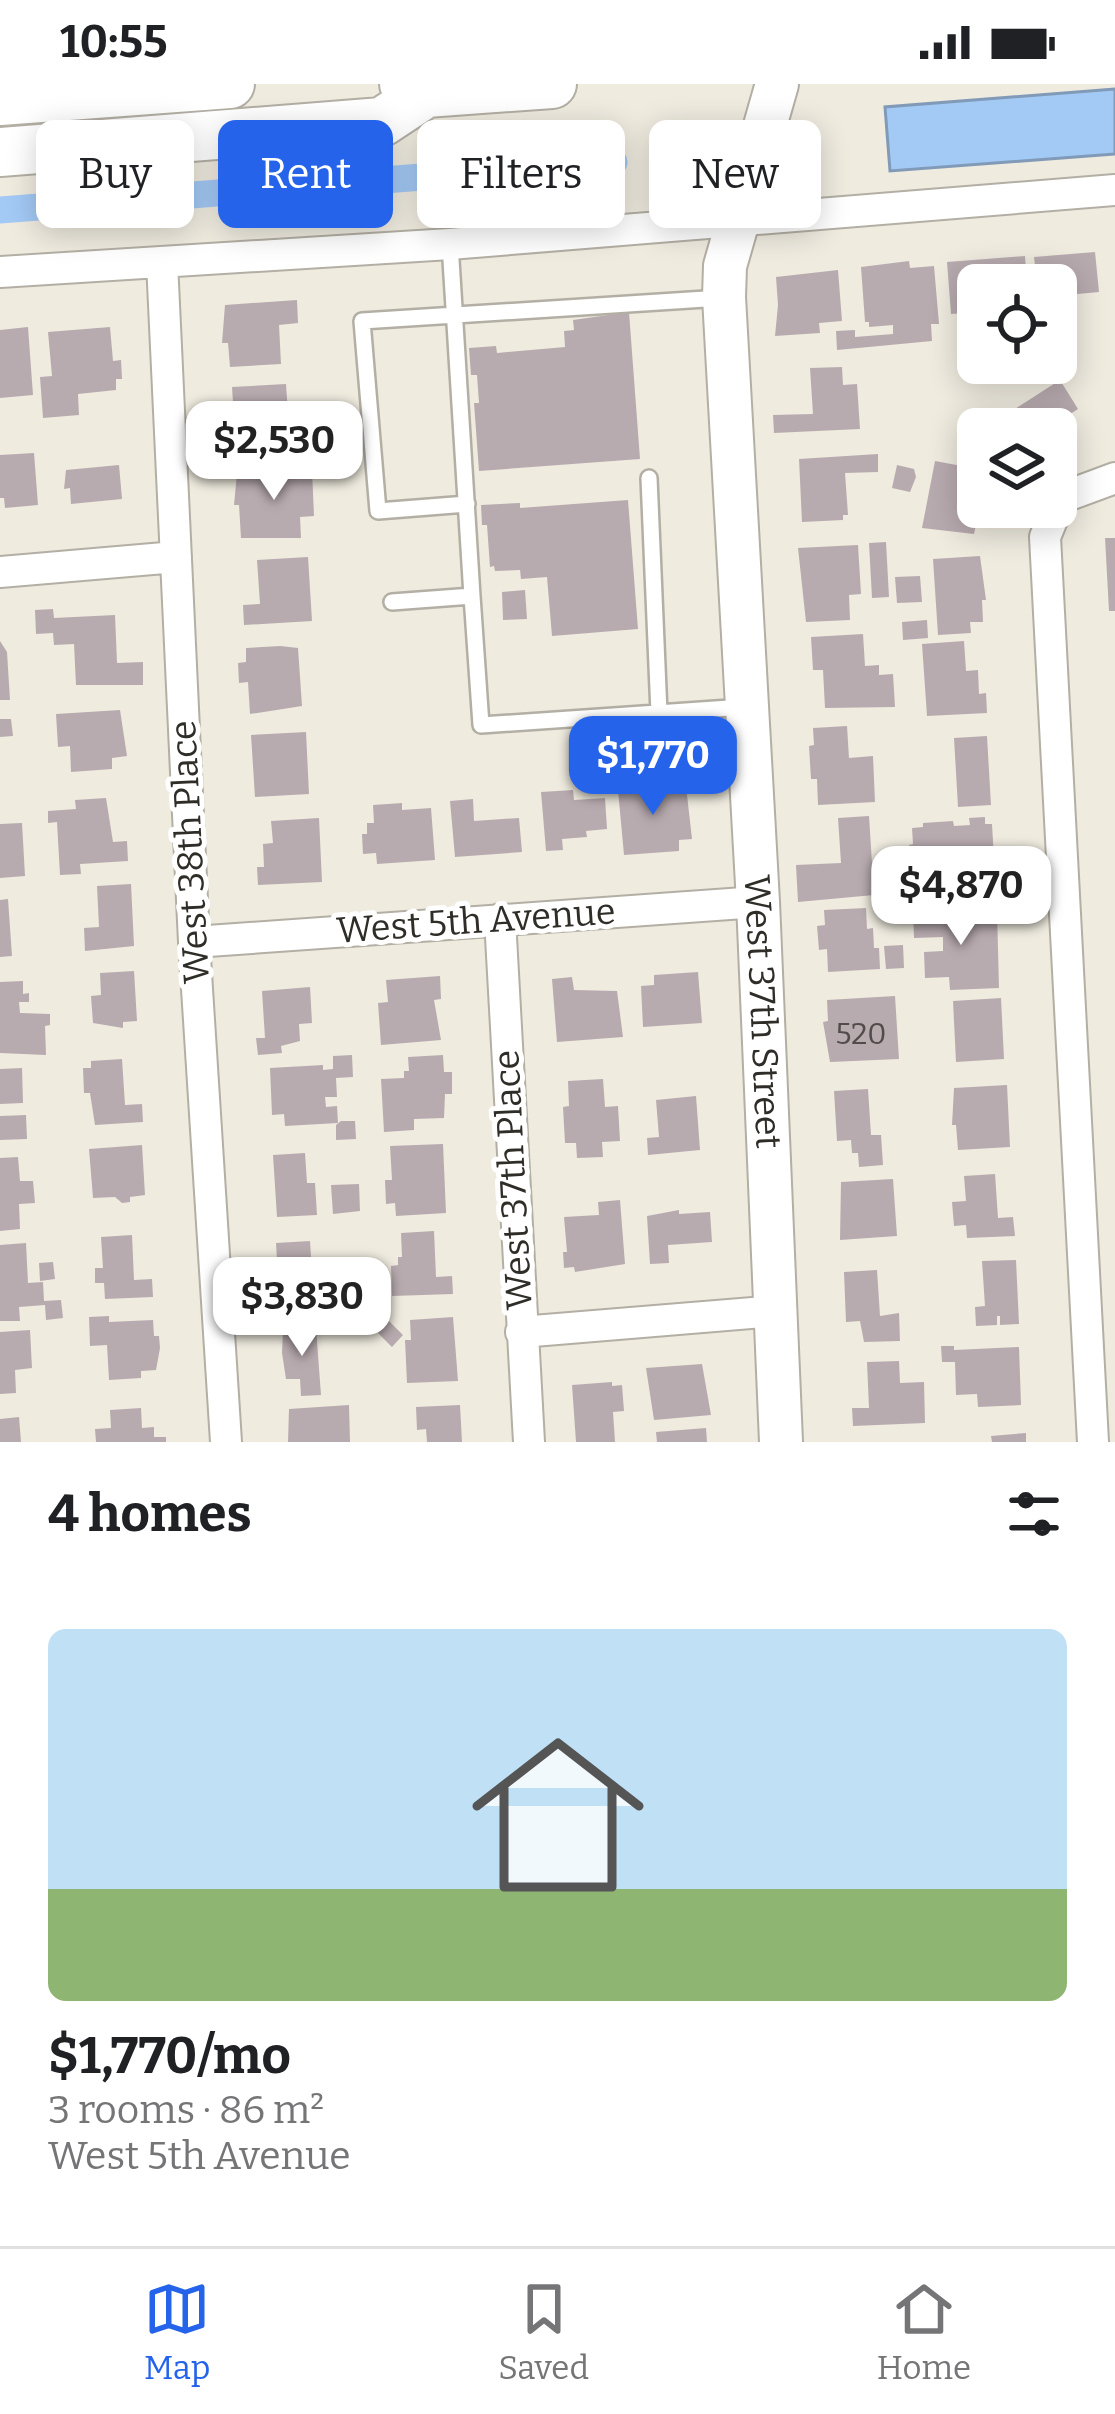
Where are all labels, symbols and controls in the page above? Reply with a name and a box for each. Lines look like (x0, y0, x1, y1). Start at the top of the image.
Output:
text: 10:55 (60, 15, 168, 69)
chip: Buy (36, 120, 194, 228)
chip: Rent (218, 120, 393, 228)
chip: Filters (417, 120, 625, 228)
chip: New (649, 120, 821, 228)
map controls (957, 264, 1077, 528)
button: locate (957, 264, 1077, 384)
pin: $2,530 (176, 401, 372, 503)
button: layers (957, 408, 1077, 528)
text: $2,530 (213, 417, 335, 463)
pin: $1,770 (555, 716, 751, 818)
street label: West 38th Place (161, 719, 219, 985)
text: $1,770 (596, 732, 710, 778)
pin: $4,870 (863, 846, 1059, 948)
text: $4,870 (898, 862, 1024, 908)
street label: West 37th Street (735, 874, 790, 1149)
street label: West 5th Avenue (335, 889, 617, 953)
house number: 520 (835, 1016, 887, 1052)
street label: West 37th Place (484, 1049, 542, 1311)
pin: $3,830 (204, 1257, 400, 1359)
text: $3,830 (240, 1273, 364, 1319)
icon: filters (1001, 1481, 1067, 1547)
text: 4 homes (48, 1483, 252, 1545)
icon: home (450, 1707, 666, 1923)
text: $1,770/mo (48, 2025, 291, 2087)
text: 3 rooms · 86 m² (48, 2087, 324, 2133)
text: West 5th Avenue (48, 2133, 351, 2179)
tab: Map (144, 2276, 211, 2388)
tab: Saved (498, 2276, 589, 2388)
tab: Home (877, 2276, 971, 2388)

